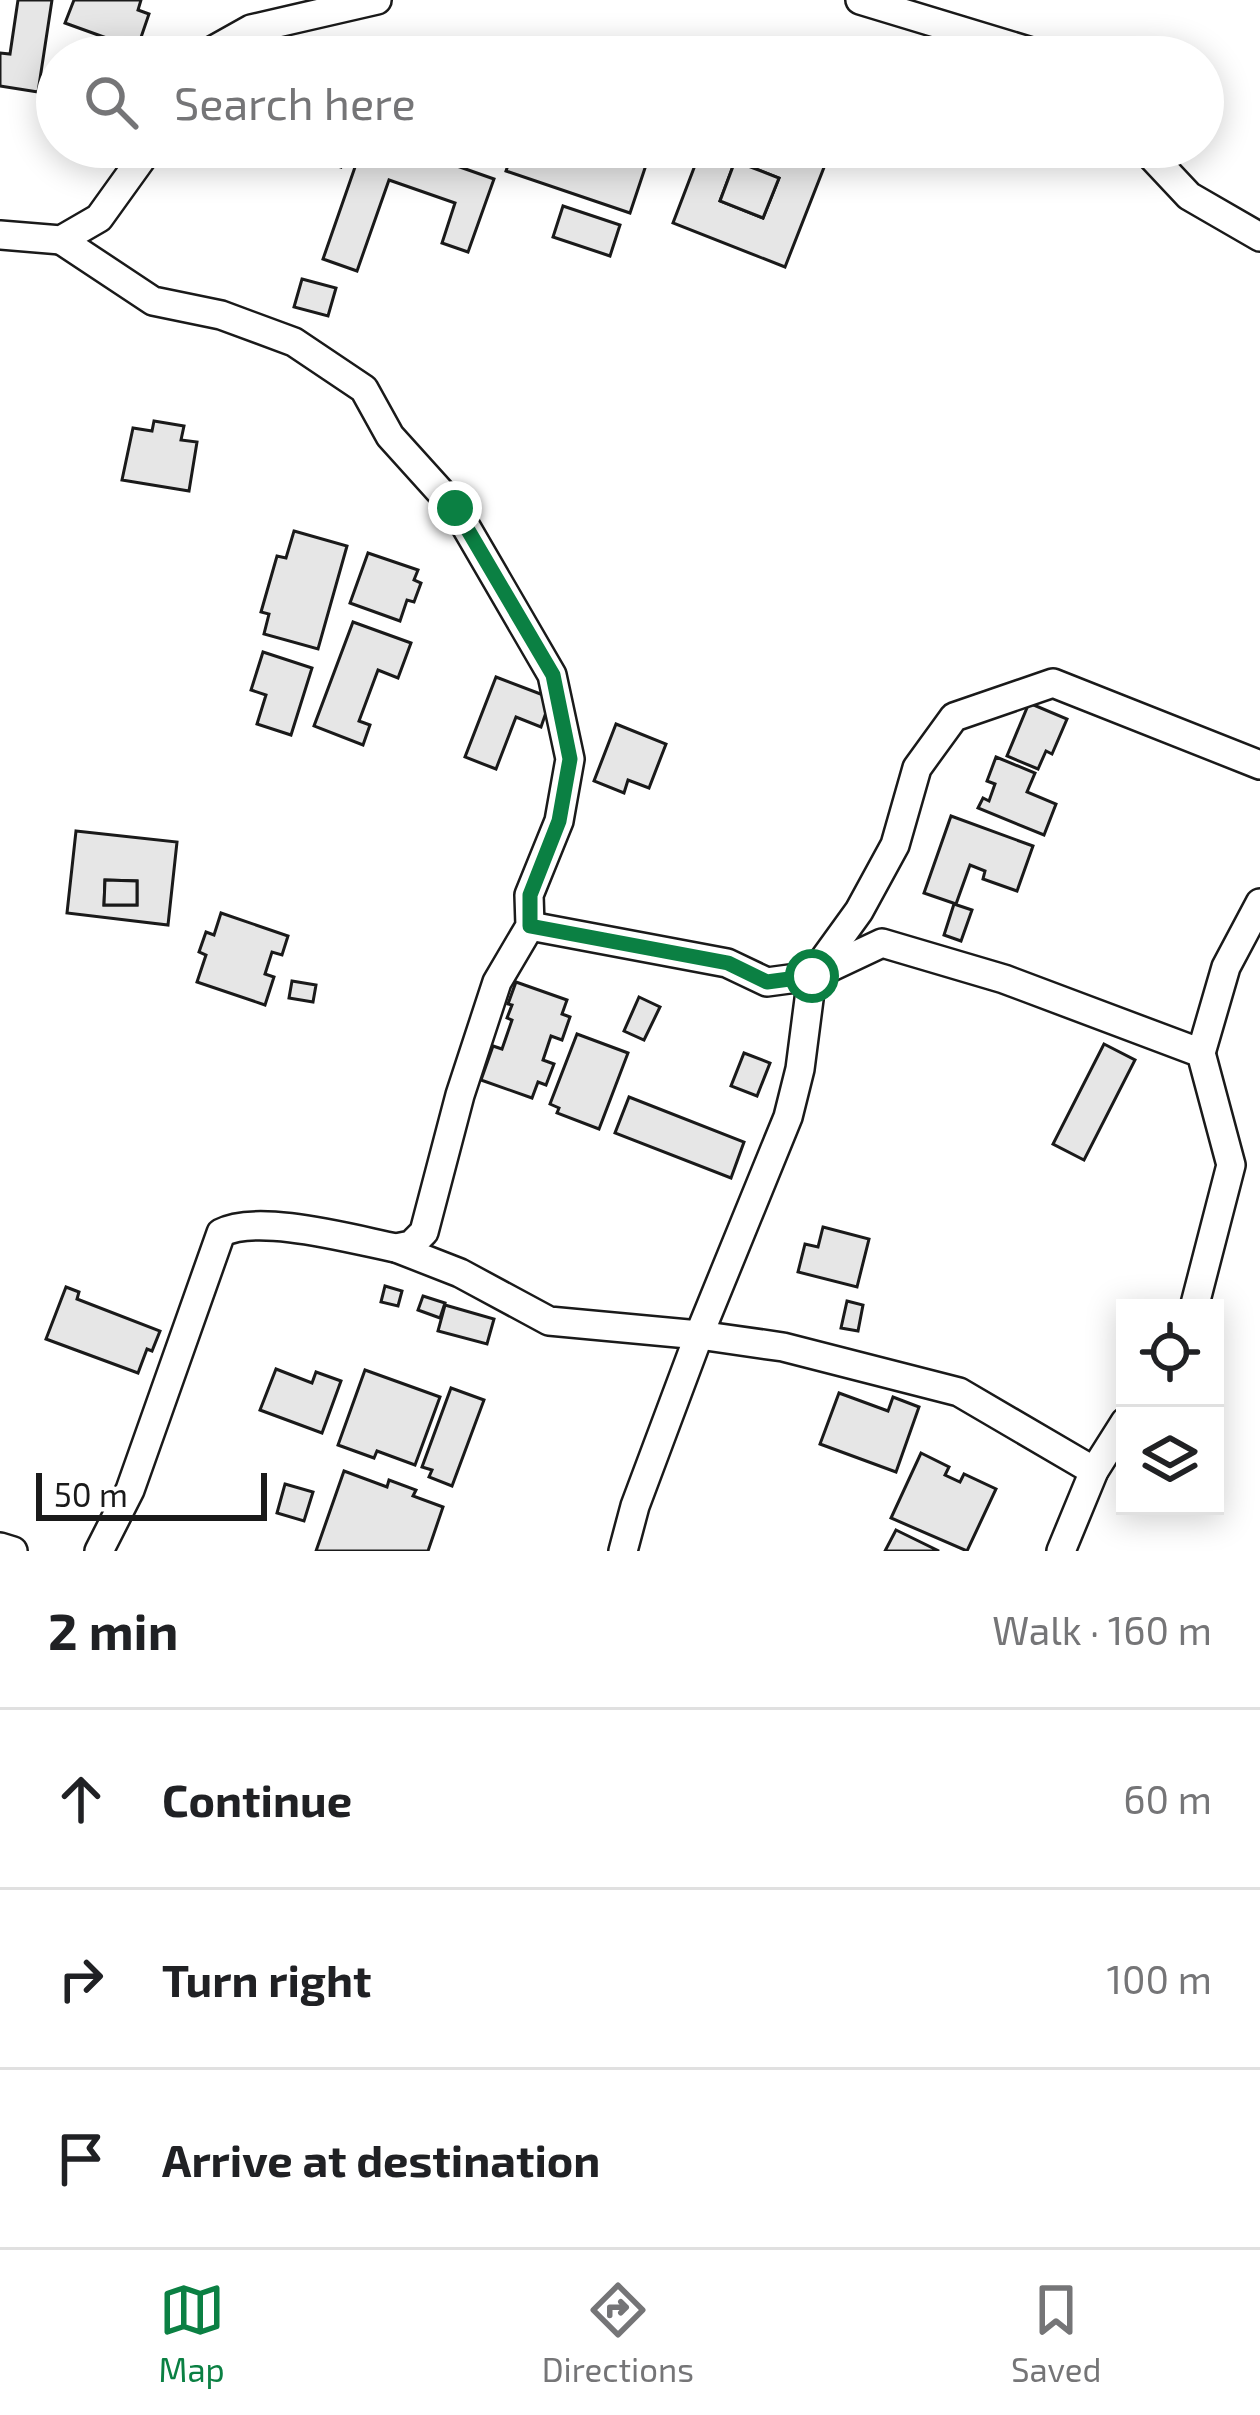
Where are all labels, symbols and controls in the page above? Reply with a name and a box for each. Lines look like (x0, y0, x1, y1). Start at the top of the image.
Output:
search box (36, 36, 1224, 168)
icon: search (78, 69, 144, 135)
text: Search here (174, 75, 416, 129)
route end (428, 481, 482, 535)
route start (785, 949, 839, 1003)
map controls (1116, 1299, 1224, 1515)
button: locate (1116, 1299, 1224, 1407)
button: layers (1116, 1407, 1224, 1515)
scale bar (36, 1467, 267, 1520)
text: 50 m (54, 1474, 128, 1514)
text: 2 min (48, 1599, 178, 1660)
text: Walk · 160 m (992, 1606, 1212, 1653)
icon: ahead (48, 1766, 114, 1832)
text: Continue (162, 1772, 352, 1826)
text: 60 m (1123, 1775, 1212, 1822)
icon: right (48, 1946, 114, 2012)
text: Turn right (162, 1952, 371, 2006)
text: 100 m (1107, 1955, 1212, 2002)
icon: arrive (48, 2126, 114, 2192)
text: Arrive at destination (162, 2132, 600, 2186)
tab: Map (159, 2277, 225, 2389)
tab: Directions (542, 2277, 694, 2389)
tab: Saved (1011, 2277, 1101, 2389)

